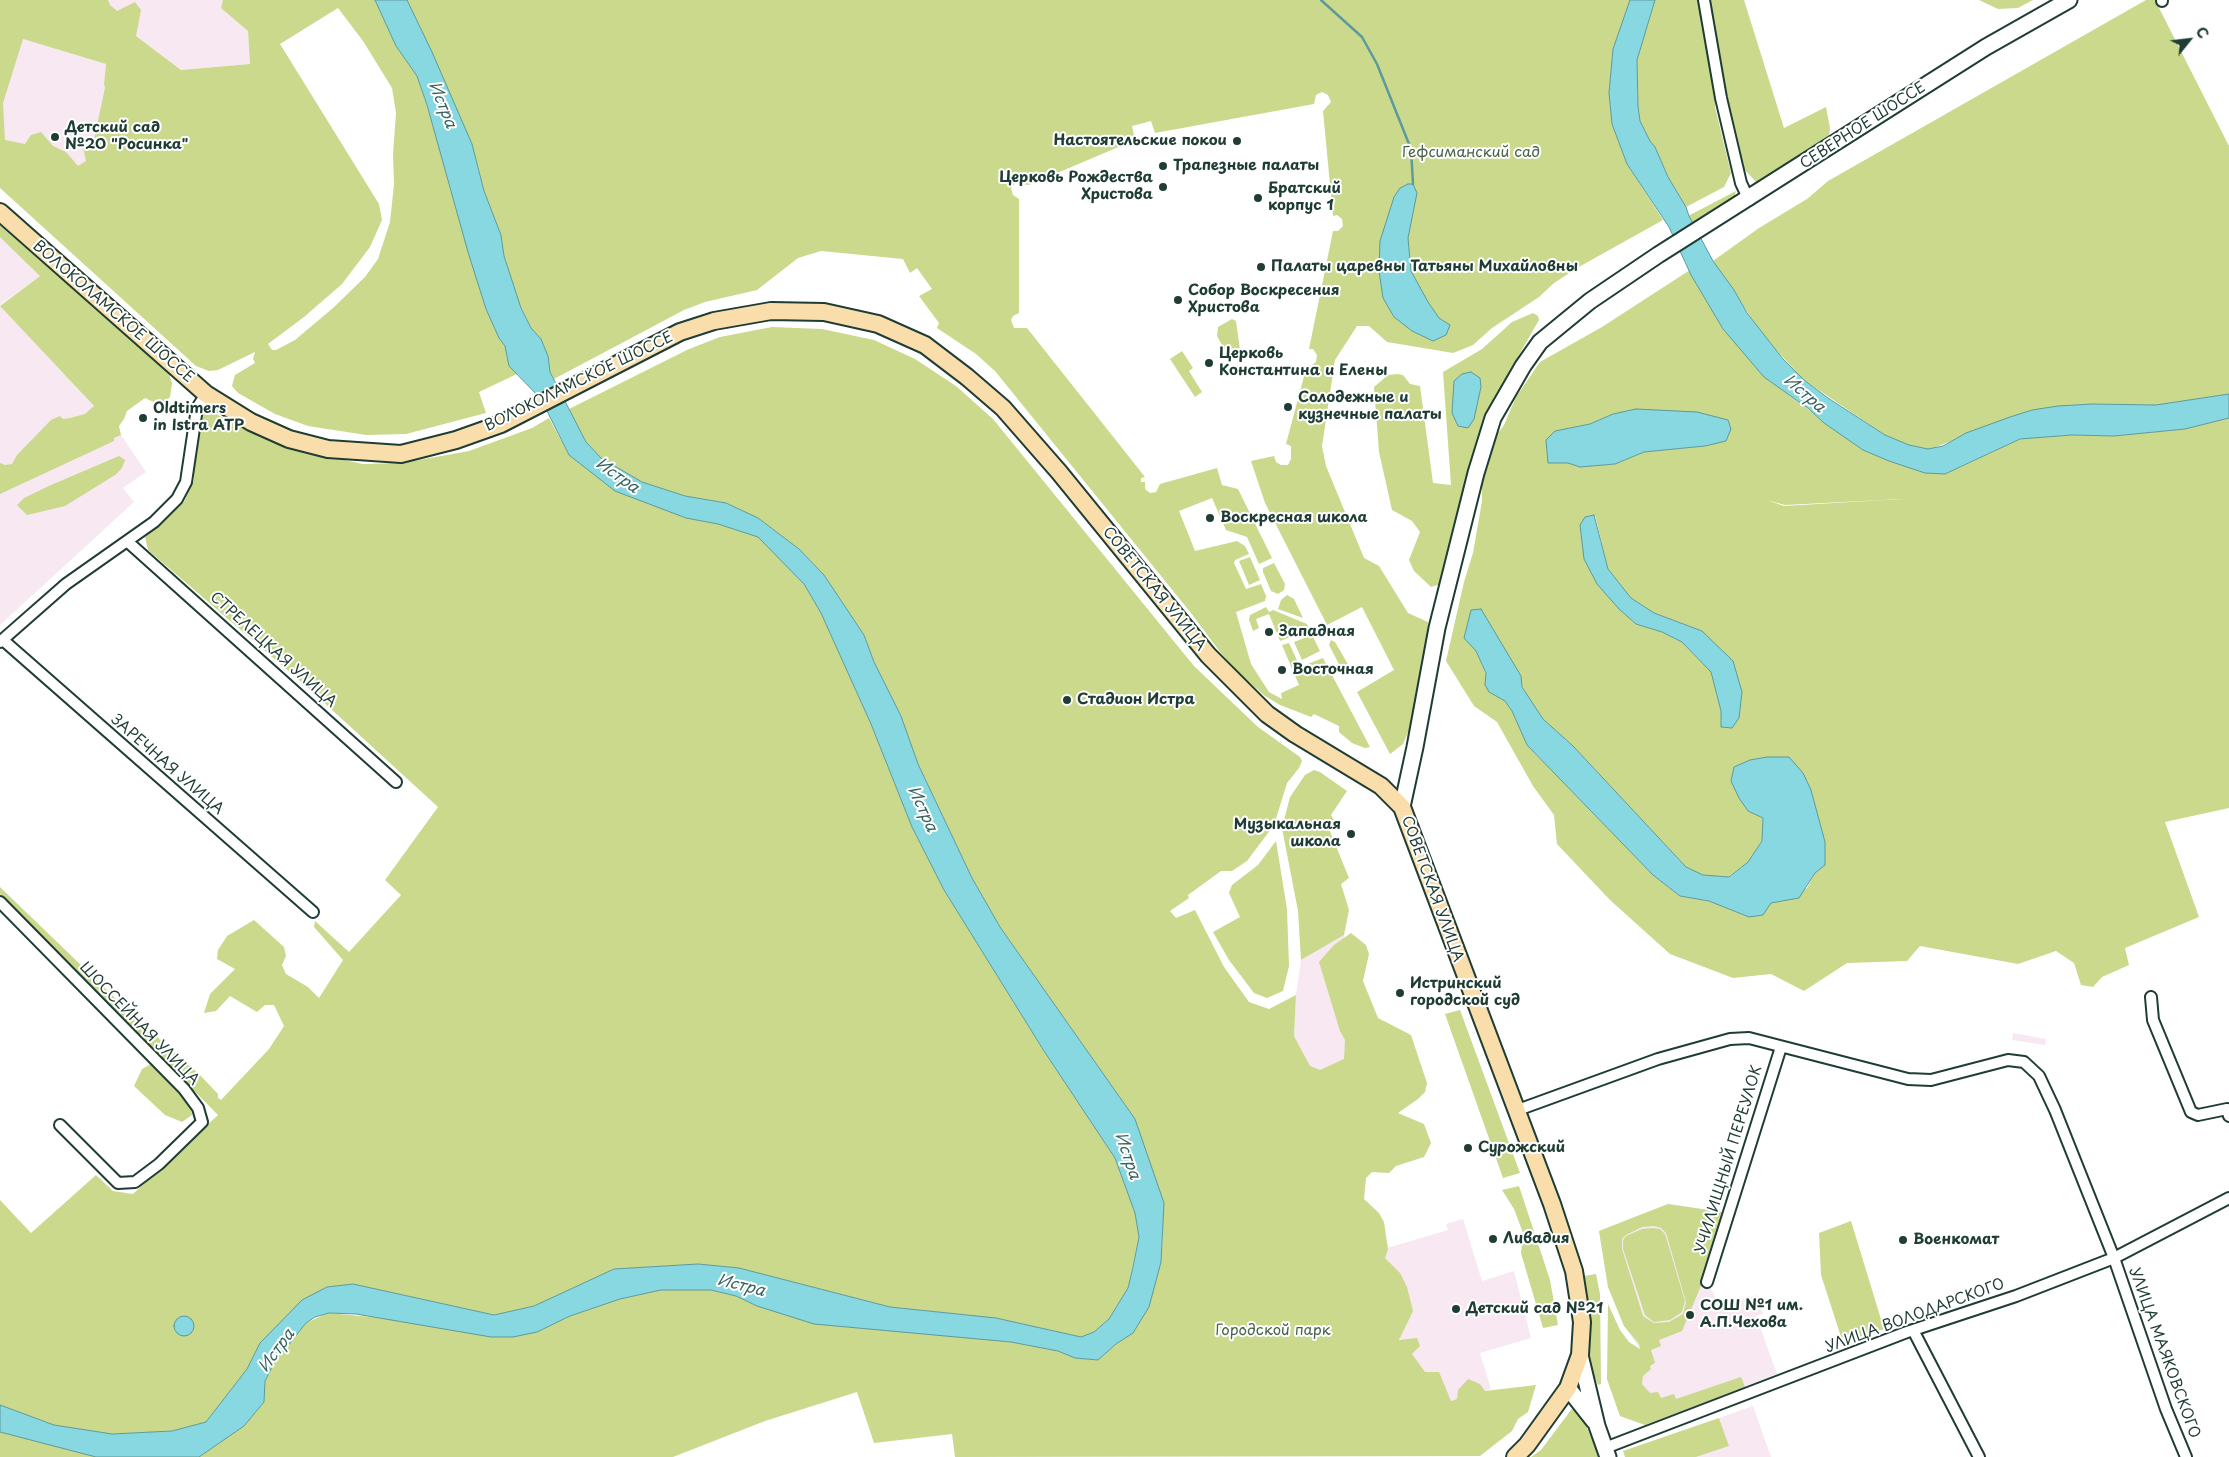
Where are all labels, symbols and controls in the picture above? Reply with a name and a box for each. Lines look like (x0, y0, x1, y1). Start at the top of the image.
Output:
north arrow (2164, 15, 2214, 65)
text: С (2191, 23, 2214, 42)
water label: Истра (424, 79, 460, 131)
street label: СЕВЕРНОЕ ШОССЕ (1797, 79, 1929, 173)
place label: Детский сад №20 "Росинка" (65, 119, 188, 154)
marker: Детский сад №20 "Росинка" (49, 131, 61, 143)
place label: Настоятельские покои (1053, 132, 1227, 150)
marker: Настоятельские покои (1231, 135, 1243, 147)
park label: Гефсиманский сад (1402, 144, 1540, 162)
place label: Трапезные палаты (1173, 157, 1319, 175)
marker: Трапезные палаты (1157, 160, 1169, 172)
place label: Церковь Рождества Христова (999, 169, 1153, 204)
place label: Братский корпус 1 (1268, 180, 1341, 215)
marker: Церковь Рождества Христова (1157, 181, 1169, 193)
marker: Братский корпус 1 (1252, 192, 1264, 204)
street label: ВОЛОКОЛАМСКОЕ ШОССЕ (29, 237, 197, 387)
place label: Палаты царевны Татьяны Михайловны (1271, 258, 1578, 276)
marker: Палаты царевны Татьяны Михайловны (1255, 261, 1267, 273)
place label: Собор Воскресения Христова (1188, 282, 1339, 317)
marker: Собор Воскресения Христова (1172, 294, 1184, 306)
street label: ВОЛОКОЛАМСКОЕ ШОССЕ (482, 328, 676, 436)
place label: Церковь Константина и Елены (1219, 345, 1387, 380)
marker: Церковь Константина и Елены (1203, 357, 1215, 369)
water label: Истра (1779, 371, 1829, 417)
place label: Солодежные и кузнечные палаты (1298, 389, 1442, 424)
place label: Oldtimers in Istra ATP (153, 400, 244, 435)
marker: Солодежные и кузнечные палаты (1282, 401, 1294, 413)
marker: Oldtimers in Istra ATP (137, 412, 149, 424)
water label: Истра (592, 454, 642, 498)
place label: Воскресная школа (1220, 509, 1368, 527)
marker: Воскресная школа (1204, 512, 1216, 524)
street label: СОВЕТСКАЯ УЛИЦА (1098, 523, 1210, 655)
street label: СТРЕЛЕЦКАЯ УЛИЦА (206, 588, 340, 712)
place label: Западная (1279, 623, 1355, 641)
marker: Западная (1263, 626, 1275, 638)
place label: Восточная (1292, 661, 1374, 679)
marker: Восточная (1276, 664, 1288, 676)
place label: Стадион Истра (1077, 691, 1195, 709)
marker: Стадион Истра (1061, 694, 1073, 706)
street label: ЗАРЕЧНАЯ УЛИЦА (107, 711, 227, 819)
water label: Истра (903, 783, 941, 835)
street label: СОВЕТСКАЯ УЛИЦА (1397, 813, 1467, 965)
place label: Музыкальная школа (1234, 816, 1341, 851)
marker: Музыкальная школа (1345, 828, 1357, 840)
street label: ШОССЕЙНАЯ УЛИЦА (75, 959, 203, 1089)
place label: Истринский городской суд (1410, 975, 1520, 1010)
marker: Истринский городской суд (1394, 987, 1406, 999)
street label: УЧИЛИЩНЫЙ ПЕРЕУЛОК (1692, 1063, 1766, 1257)
water label: Истра (1110, 1130, 1144, 1182)
place label: Сурожский (1478, 1139, 1565, 1157)
marker: Сурожский (1462, 1142, 1474, 1154)
place label: Ливадия (1503, 1230, 1569, 1248)
place label: Военкомат (1913, 1231, 1999, 1249)
marker: Ливадия (1487, 1233, 1499, 1245)
marker: Военкомат (1897, 1234, 1909, 1246)
street label: УЛИЦА МАЯКОВСКОГО (2125, 1265, 2203, 1441)
water label: Истра (715, 1271, 767, 1301)
street label: УЛИЦА ВОЛОДАРСКОГО (1823, 1275, 2007, 1357)
place label: СОШ №1 им. А.П.Чехова (1700, 1297, 1803, 1332)
place label: Детский сад №21 (1466, 1300, 1603, 1318)
marker: Детский сад №21 (1450, 1303, 1462, 1315)
marker: СОШ №1 им. А.П.Чехова (1684, 1309, 1696, 1321)
park label: Городской парк (1215, 1322, 1331, 1340)
water label: Истра (255, 1326, 299, 1376)

